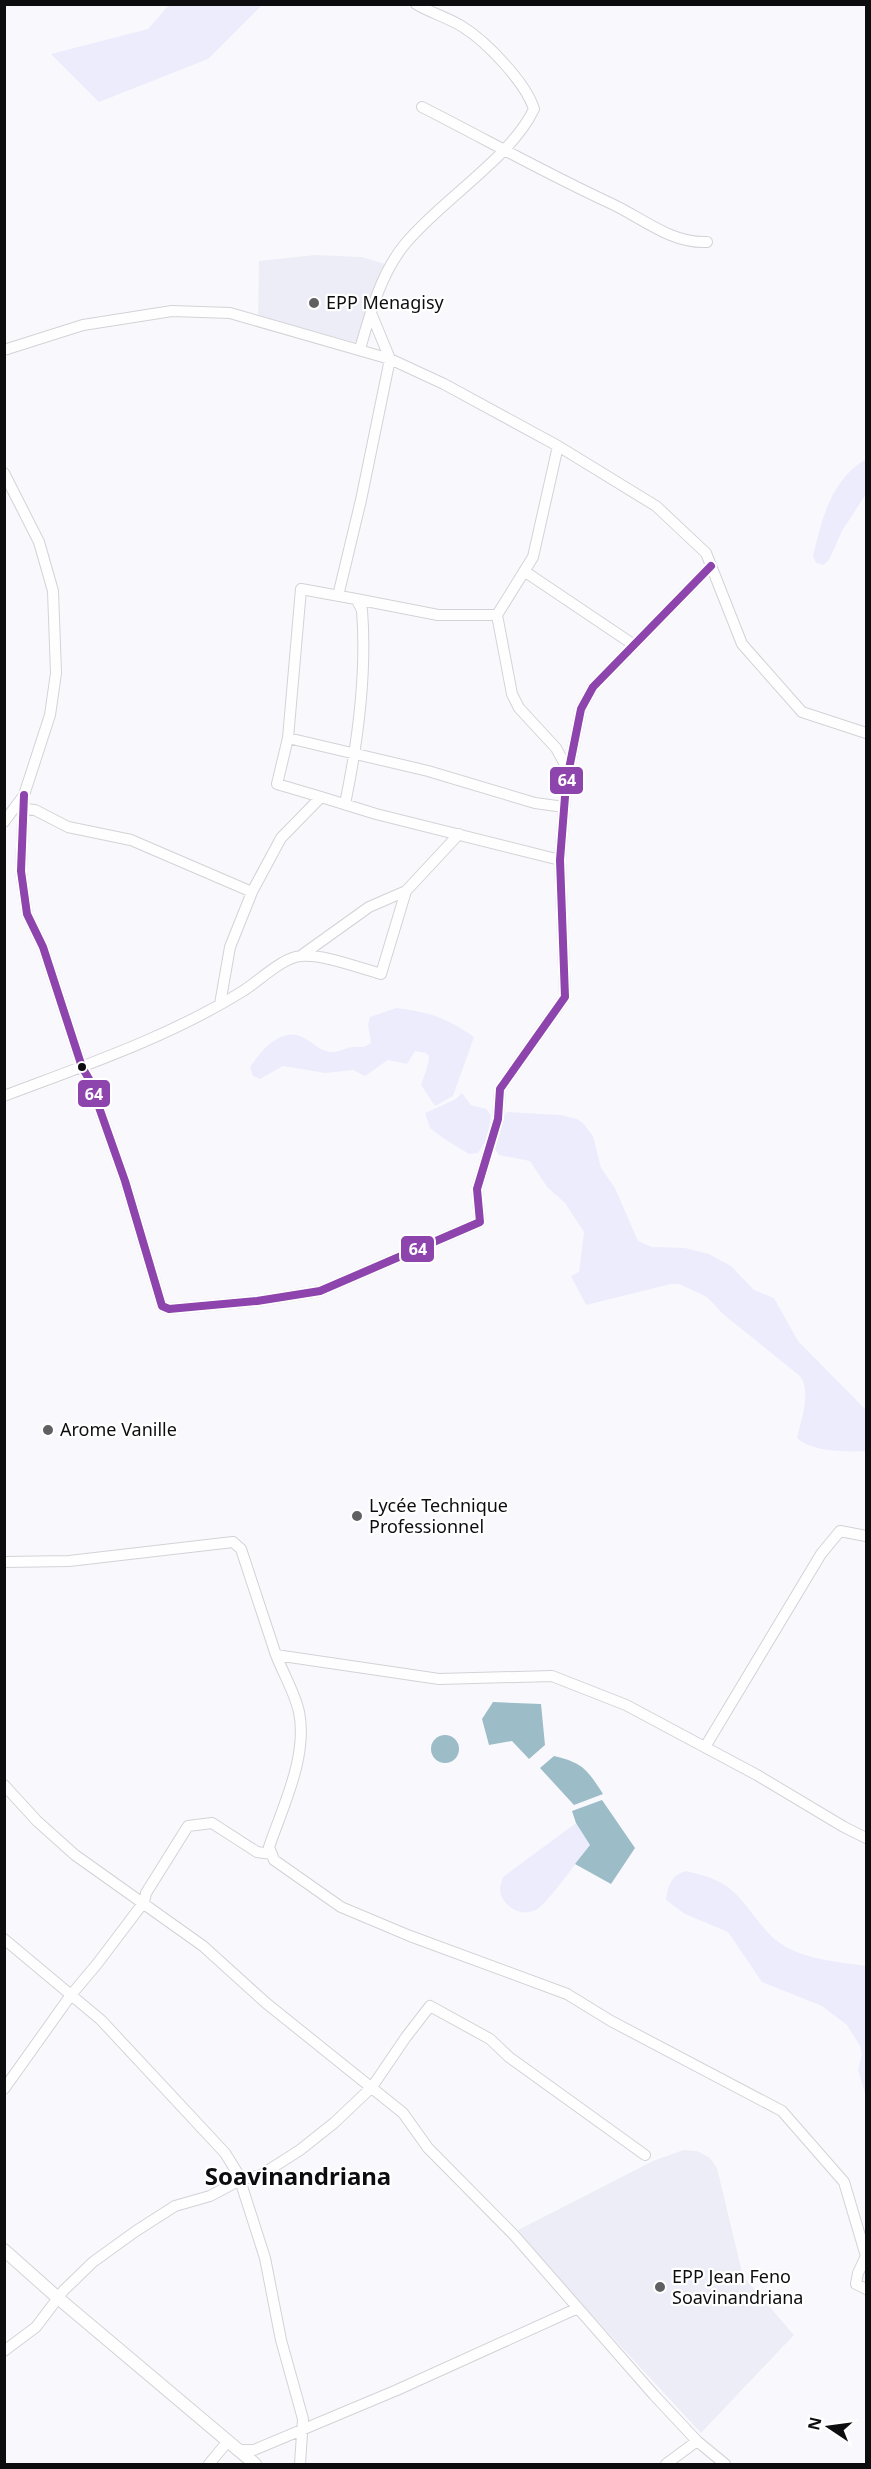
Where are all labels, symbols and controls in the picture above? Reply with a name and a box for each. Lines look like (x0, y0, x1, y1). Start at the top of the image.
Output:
place label: EPP Menagisy (326, 290, 445, 314)
marker: EPP Menagisy (307, 296, 321, 310)
line badge: 64 (549, 766, 584, 795)
text: 64 (558, 769, 576, 791)
unlabelled marker (76, 1061, 88, 1073)
line badge: 64 (77, 1079, 111, 1108)
text: 64 (85, 1083, 103, 1105)
line badge: 64 (400, 1235, 435, 1263)
text: 64 (409, 1238, 427, 1260)
place label: Arome Vanille (60, 1417, 177, 1441)
marker: Arome Vanille (41, 1423, 55, 1437)
place label: Lycée Technique Professionnel (369, 1493, 508, 1538)
marker: Lycée Technique Professionnel (350, 1509, 364, 1523)
district label: Soavinandriana (205, 2159, 391, 2192)
place label: EPP Jean Feno Soavinandriana (672, 2264, 803, 2309)
marker: EPP Jean Feno Soavinandriana (653, 2280, 667, 2294)
north arrow (799, 2397, 859, 2457)
text: N (802, 2415, 827, 2432)

